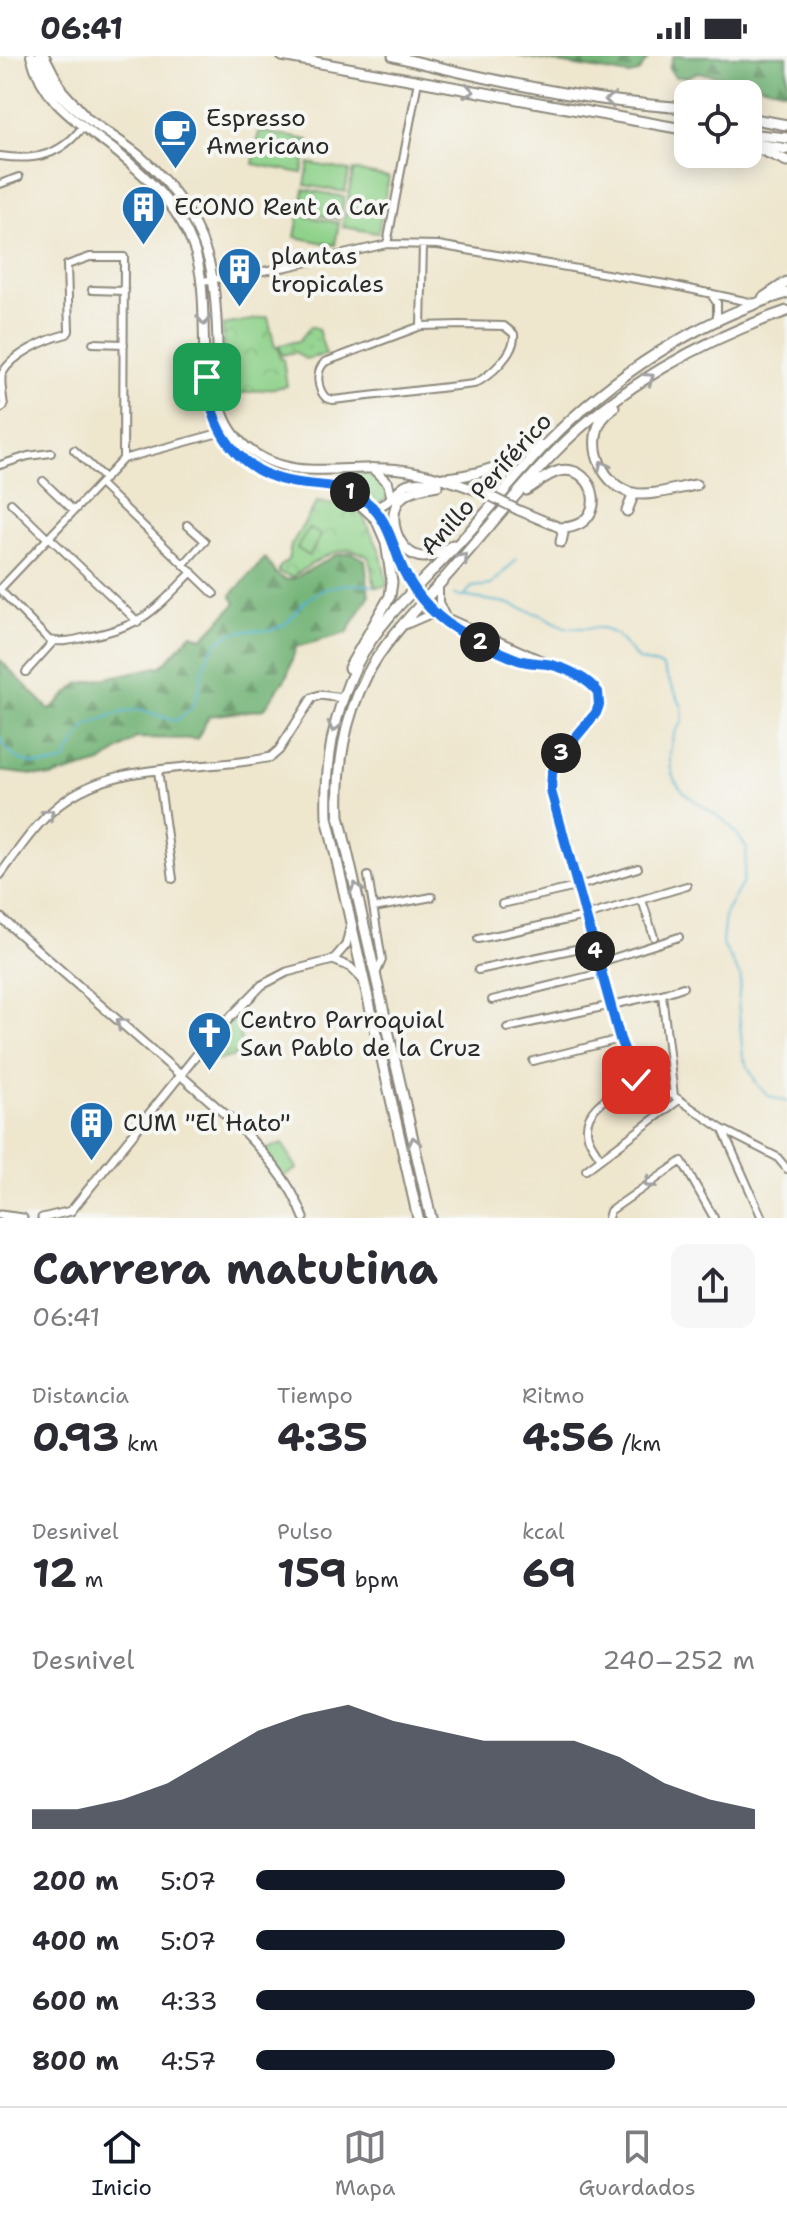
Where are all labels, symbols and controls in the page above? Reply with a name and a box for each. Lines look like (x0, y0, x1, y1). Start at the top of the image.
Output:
text: 06:41 (40, 8, 123, 49)
map controls (674, 80, 762, 168)
button: locate (674, 80, 762, 168)
one-way arrow (462, 81, 476, 98)
one-way arrow (604, 92, 617, 109)
place label: Espresso Americano (206, 102, 330, 162)
cafe icon: Espresso Americano (151, 108, 199, 171)
building icon: ECONO Rent a Car (119, 183, 167, 246)
place label: ECONO Rent a Car (174, 191, 389, 223)
place label: plantas tropicales (271, 240, 384, 300)
building icon: plantas tropicales (216, 246, 264, 309)
one-way arrow (196, 314, 213, 327)
pin (173, 343, 241, 411)
icon: arrive (185, 355, 229, 399)
one-way arrow (640, 372, 654, 387)
street label: Anillo Periférico (413, 406, 559, 562)
one-way arrow (597, 460, 613, 475)
pin: 1 (330, 472, 370, 512)
text: 1 (345, 477, 355, 506)
one-way arrow (453, 552, 468, 567)
pin: 2 (460, 622, 500, 662)
text: 2 (472, 627, 488, 656)
one-way arrow (326, 719, 343, 733)
pin: 3 (541, 733, 581, 773)
text: 3 (553, 738, 569, 767)
one-way arrow (40, 809, 54, 824)
one-way arrow (348, 882, 365, 896)
pin: 4 (575, 931, 615, 971)
text: 4 (587, 936, 603, 965)
place label: Centro Parroquial San Pablo de la Cruz (240, 1004, 481, 1064)
church icon: Centro Parroquial San Pablo de la Cruz (185, 1010, 233, 1073)
one-way arrow (116, 1019, 131, 1033)
pin (602, 1046, 670, 1114)
icon: check (614, 1058, 658, 1102)
building icon: CUM "El Hato" (68, 1099, 116, 1162)
place label: CUM "El Hato" (123, 1107, 291, 1139)
one-way arrow (406, 1136, 423, 1149)
one-way arrow (643, 1173, 658, 1188)
text: Carrera matutina (32, 1239, 438, 1298)
button: share (671, 1244, 755, 1328)
text: 06:41 (32, 1299, 100, 1334)
text: Distancia (32, 1381, 129, 1410)
text: Tiempo (277, 1381, 353, 1410)
text: Ritmo (522, 1381, 585, 1410)
text: 0.93 (32, 1410, 119, 1464)
text: 4:35 (277, 1410, 368, 1464)
text: 4:56 (522, 1410, 614, 1464)
text: km (119, 1429, 158, 1458)
text: /km (614, 1429, 661, 1458)
text: Desnivel (32, 1517, 119, 1546)
text: Pulso (277, 1517, 333, 1546)
text: kcal (522, 1517, 565, 1546)
text: 12 (32, 1546, 77, 1600)
text: 159 (277, 1546, 347, 1600)
text: 69 (522, 1546, 576, 1600)
text: m (77, 1565, 103, 1594)
text: bpm (347, 1565, 399, 1594)
text: Desnivel (32, 1642, 134, 1677)
text: 240–252 m (602, 1642, 755, 1677)
text: 200 m (32, 1863, 119, 1898)
text: 5:07 (160, 1863, 216, 1898)
text: 400 m (32, 1923, 119, 1958)
text: 5:07 (160, 1923, 216, 1958)
text: 600 m (32, 1983, 119, 2018)
text: 4:33 (160, 1983, 218, 2018)
text: 800 m (32, 2043, 119, 2078)
text: 4:57 (160, 2043, 217, 2078)
tab: Inicio (91, 2125, 152, 2202)
tab: Mapa (335, 2125, 396, 2202)
tab: Guardados (578, 2125, 696, 2202)

